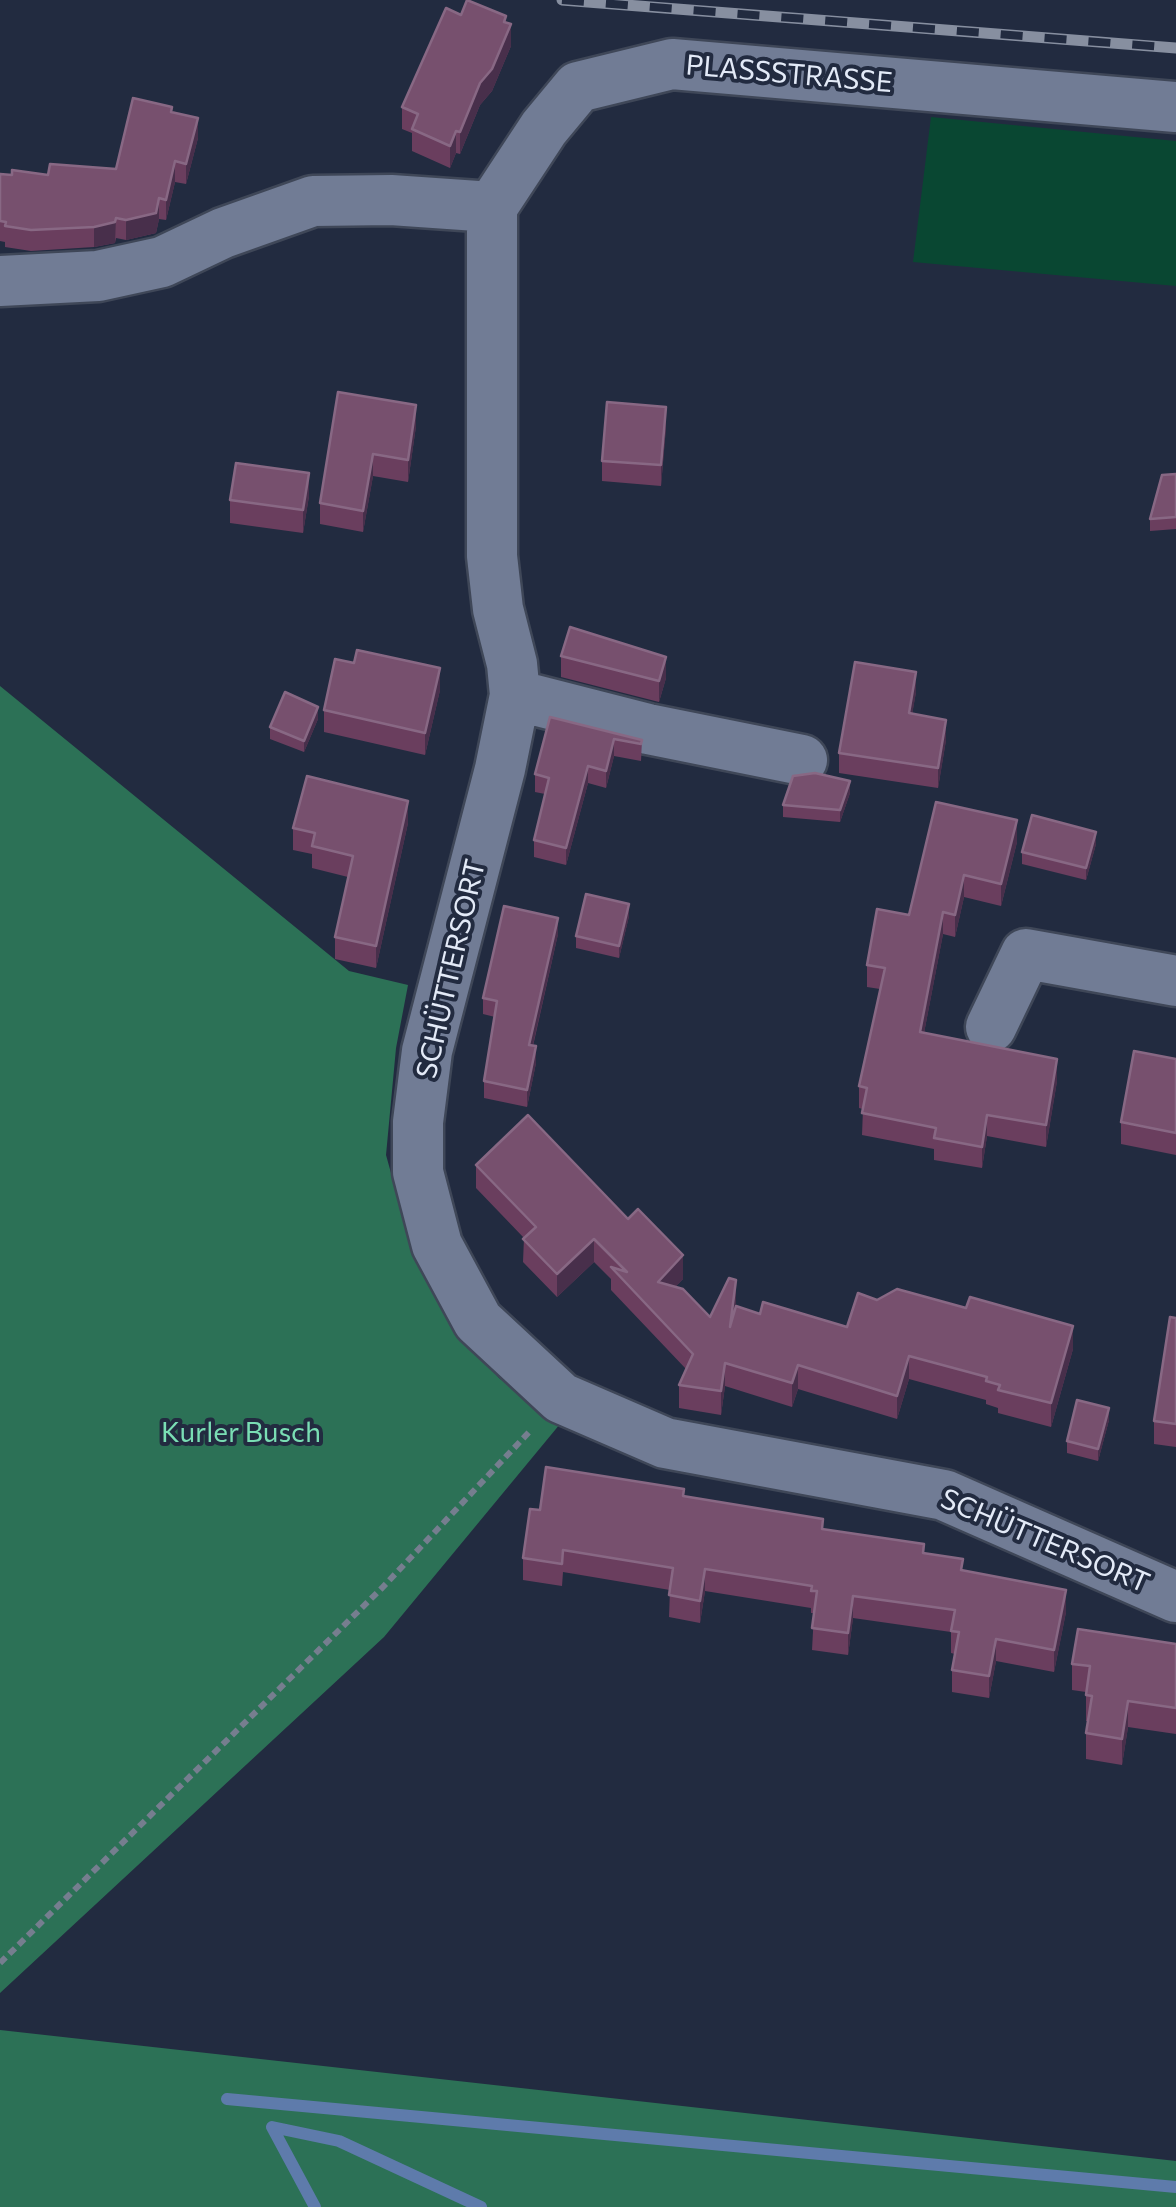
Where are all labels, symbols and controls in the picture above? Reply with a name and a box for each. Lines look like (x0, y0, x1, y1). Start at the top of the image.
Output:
street label: PLASSSTRASSE (684, 48, 894, 100)
street label: SCHÜTTERSORT (409, 856, 493, 1082)
park label: Kurler Busch (161, 1416, 321, 1450)
street label: SCHÜTTERSORT (935, 1482, 1155, 1600)

